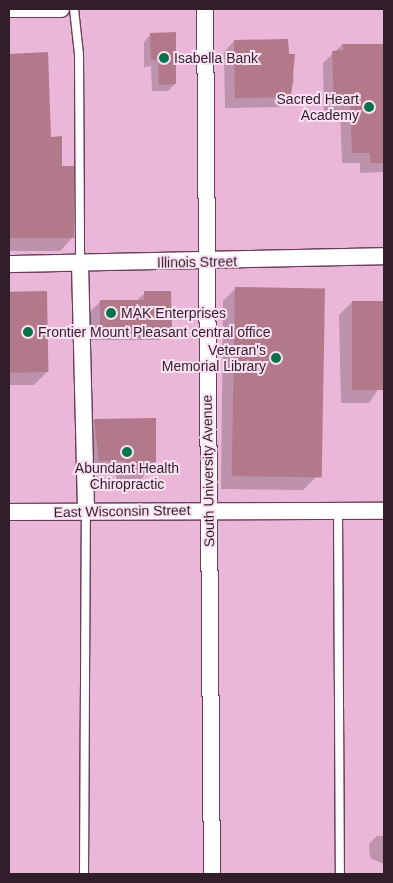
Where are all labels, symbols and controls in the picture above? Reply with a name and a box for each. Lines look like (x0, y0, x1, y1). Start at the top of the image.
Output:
place label: Isabella Bank (174, 50, 258, 66)
marker: Isabella Bank (158, 52, 170, 64)
place label: Sacred Heart Academy (277, 91, 359, 124)
marker: Sacred Heart Academy (363, 101, 375, 113)
street label: Illinois Street (157, 253, 237, 271)
place label: MAK Enterprises (121, 305, 226, 321)
marker: MAK Enterprises (105, 307, 117, 319)
place label: Frontier Mount Pleasant central office (38, 324, 270, 340)
marker: Frontier Mount Pleasant central office (22, 326, 34, 338)
place label: Veteran's Memorial Library (162, 342, 266, 374)
marker: Veteran's Memorial Library (270, 352, 282, 364)
street label: South University Avenue (198, 394, 218, 548)
marker: Abundant Health Chiropractic (121, 446, 133, 458)
place label: Abundant Health Chiropractic (75, 460, 179, 492)
street label: East Wisconsin Street (53, 501, 191, 521)

